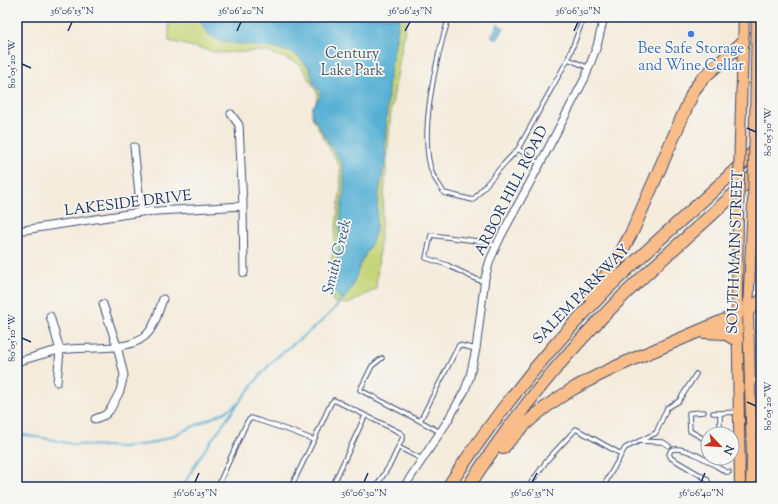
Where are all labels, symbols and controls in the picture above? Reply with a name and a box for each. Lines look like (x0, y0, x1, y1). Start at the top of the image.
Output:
text: 36°06'15"N (50, 4, 94, 19)
text: 36°06'20"N (218, 4, 264, 19)
text: 36°06'25"N (388, 4, 432, 19)
text: 36°06'30"N (555, 4, 601, 19)
marker: Bee Safe Storage and Wine Cellar (686, 29, 696, 39)
place label: Bee Safe Storage and Wine Cellar (638, 39, 744, 77)
text: 80°05'20"W (5, 40, 20, 88)
park label: Century Lake Park (321, 44, 383, 82)
text: 80°05'30"W (761, 108, 776, 156)
street label: ARBOR HILL ROAD (470, 122, 554, 260)
street label: SOUTH MAIN STREET (723, 169, 749, 335)
street label: LAKESIDE DRIVE (63, 186, 193, 222)
water label: Smith Creek (318, 217, 358, 297)
street label: SALEM PARKWAY (529, 240, 635, 350)
text: 80°05'10"W (5, 314, 20, 362)
text: 80°05'20"W (761, 382, 776, 430)
north arrow (700, 426, 740, 466)
text: N (719, 442, 738, 457)
text: 36°06'25"N (173, 486, 217, 501)
text: 36°06'30"N (341, 486, 387, 501)
text: 36°06'35"N (510, 486, 554, 501)
text: 36°06'40"N (678, 486, 724, 501)

